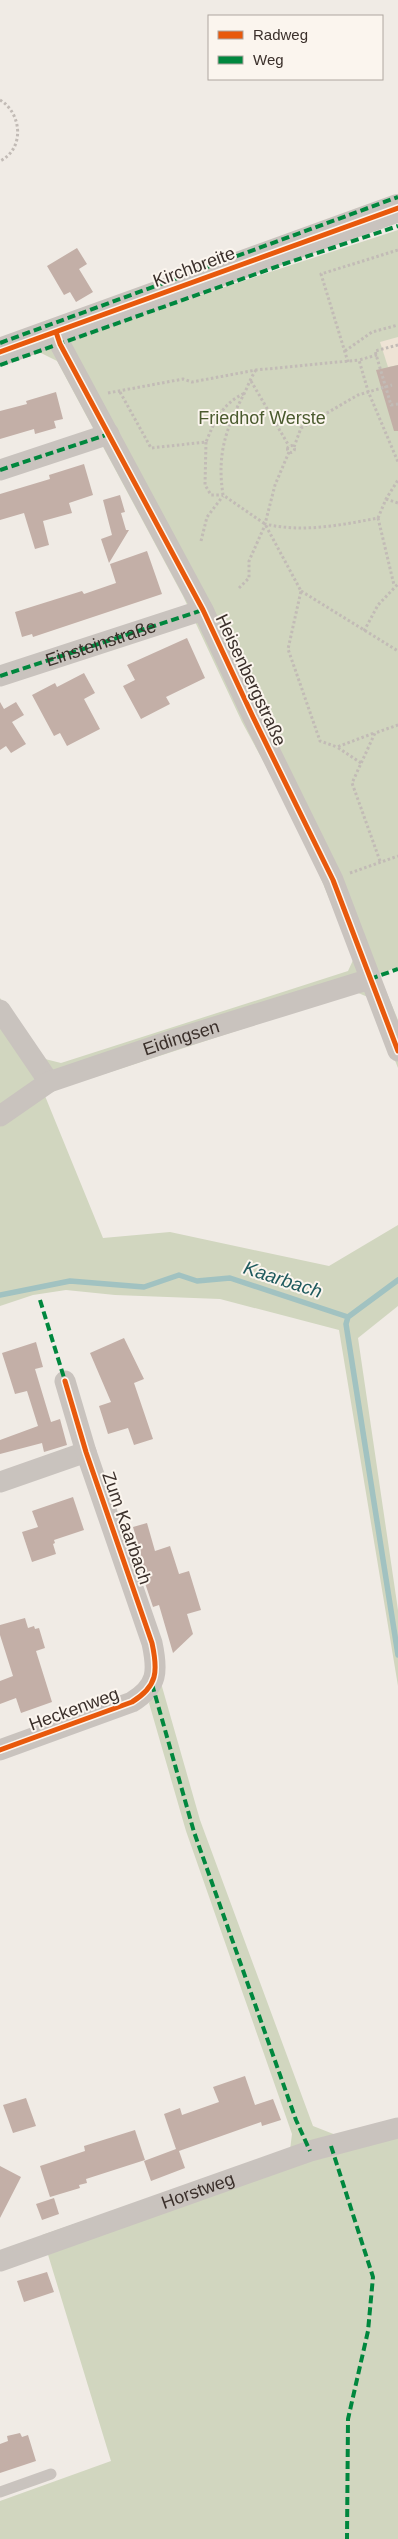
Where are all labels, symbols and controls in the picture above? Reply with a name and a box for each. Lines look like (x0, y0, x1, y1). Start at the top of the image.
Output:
legend (208, 15, 383, 80)
text: Radweg (253, 26, 308, 43)
text: Weg (253, 51, 284, 68)
street label: Kirchbreite (150, 243, 238, 291)
park label: Friedhof Werste (198, 408, 326, 428)
street label: Heisenbergstraße (212, 611, 290, 749)
street label: Einsteinstraße (43, 616, 159, 671)
street label: Eidingsen (140, 1016, 222, 1059)
water label: Kaarbach (241, 1257, 325, 1302)
street label: Zum Kaarbach (98, 1469, 156, 1587)
street label: Heckenweg (26, 1684, 122, 1734)
street label: Horstweg (159, 2169, 237, 2213)

